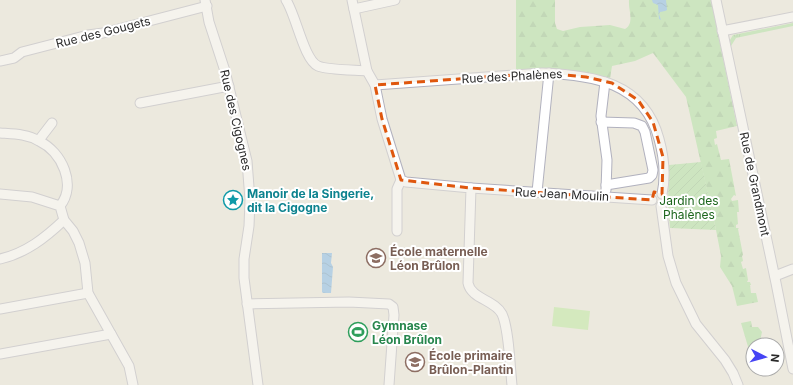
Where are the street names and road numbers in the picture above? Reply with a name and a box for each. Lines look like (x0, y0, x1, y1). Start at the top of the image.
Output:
street label: Rue des Gougets (54, 13, 152, 51)
street label: Rue des Phalènes (461, 66, 563, 86)
street label: Rue des Cigognes (217, 68, 255, 172)
street label: Rue de Grandmont (737, 130, 773, 238)
street label: Rue Jean Moulin (514, 184, 610, 204)

